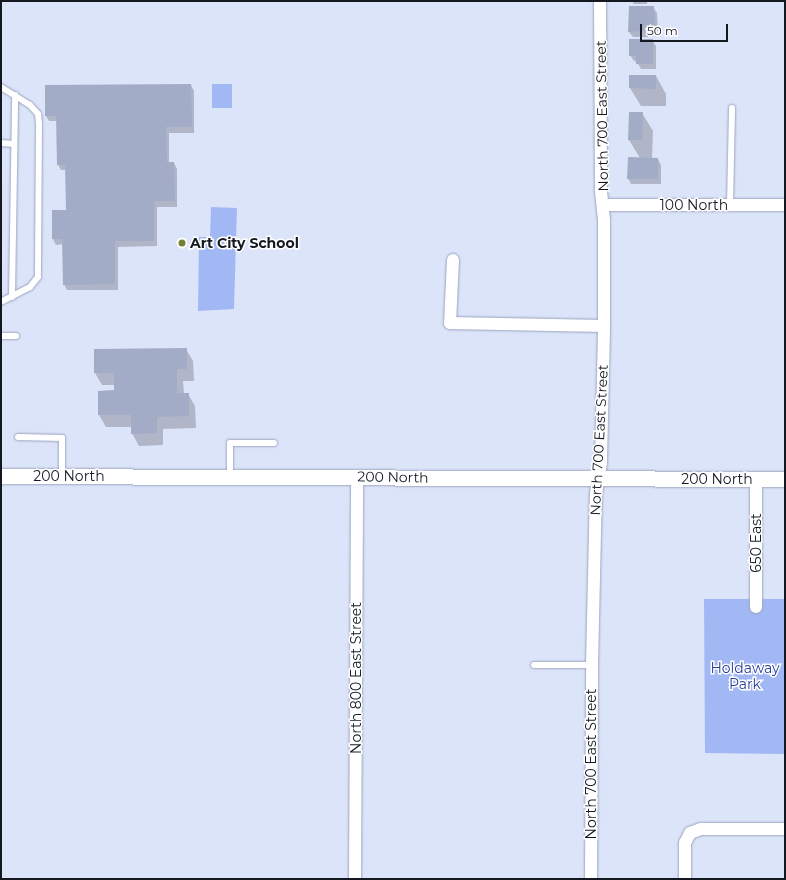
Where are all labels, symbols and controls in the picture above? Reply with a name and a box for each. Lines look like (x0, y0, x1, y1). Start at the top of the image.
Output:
scale bar (642, 16, 730, 42)
text: 50 m (647, 23, 678, 38)
street label: North 700 East Street (592, 40, 612, 192)
street label: 100 North (660, 197, 728, 213)
place label: Art City School (190, 235, 299, 251)
marker: Art City School (177, 238, 187, 248)
street label: North 700 East Street (587, 364, 611, 516)
street label: 200 North (33, 468, 105, 484)
street label: 200 North (357, 468, 429, 486)
street label: 200 North (681, 471, 753, 487)
street label: 650 East (748, 513, 764, 573)
street label: North 800 East Street (348, 602, 364, 754)
park label: Holdaway Park (710, 660, 780, 692)
street label: North 700 East Street (583, 689, 599, 839)

